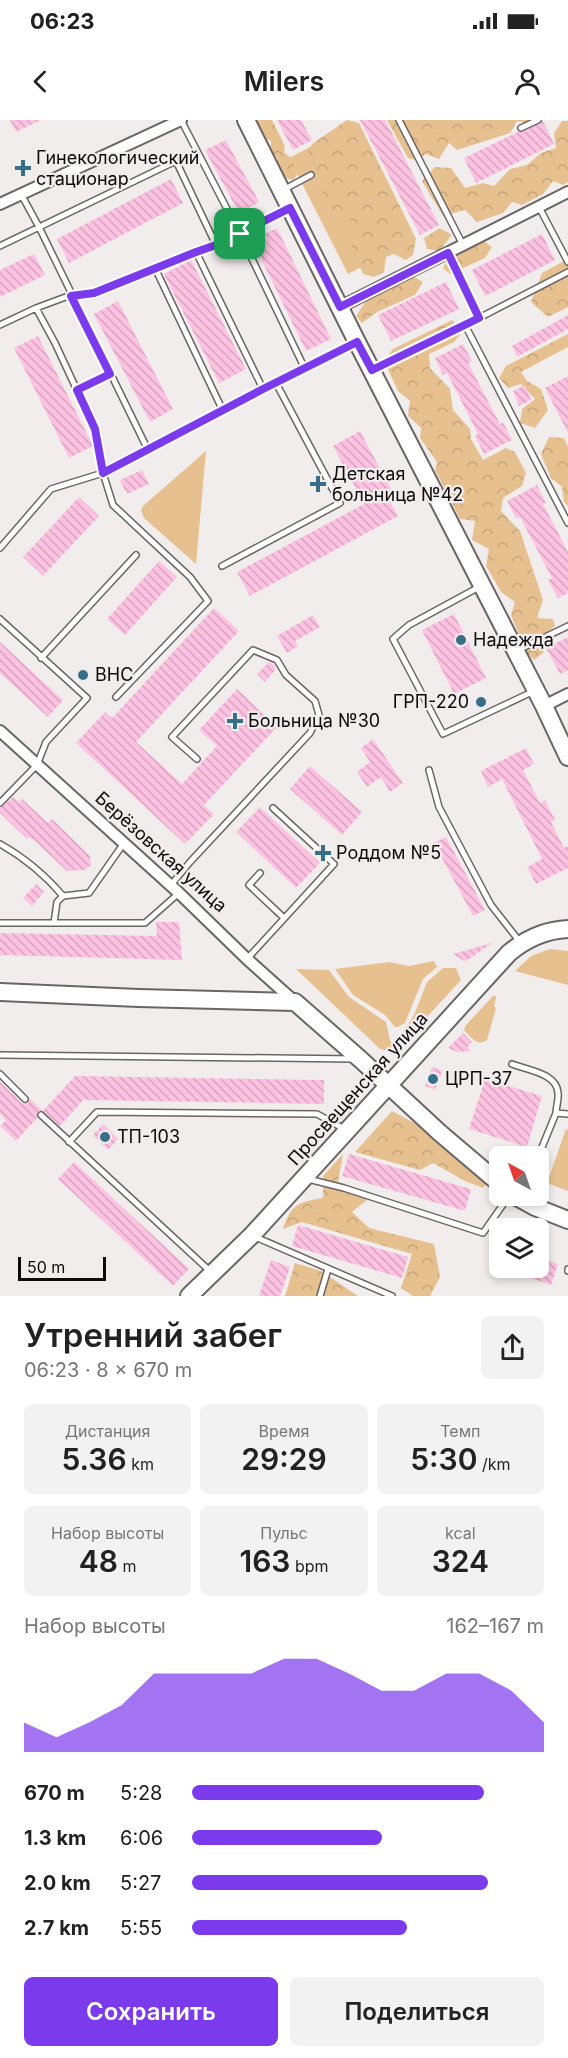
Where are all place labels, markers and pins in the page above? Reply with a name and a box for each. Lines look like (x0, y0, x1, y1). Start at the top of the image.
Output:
place label: Гинекологический стационар (36, 147, 199, 189)
marker: Гинекологический стационар (14, 159, 32, 177)
pin (214, 208, 265, 259)
place label: Детская больница №42 (332, 463, 463, 505)
marker: Детская больница №42 (309, 475, 327, 493)
place label: Надежда (473, 629, 554, 650)
marker: Надежда (454, 633, 468, 647)
place label: ВНС (95, 664, 133, 685)
marker: ВНС (76, 668, 90, 682)
place label: ГРП-220 (393, 691, 469, 712)
marker: ГРП-220 (474, 695, 488, 709)
place label: Больница №30 (248, 710, 380, 731)
marker: Больница №30 (226, 712, 244, 730)
place label: Роддом №5 (336, 842, 441, 863)
marker: Роддом №5 (314, 844, 332, 862)
place label: ЦРП-37 (445, 1068, 512, 1089)
marker: ЦРП-37 (426, 1072, 440, 1086)
place label: ТП-103 (117, 1126, 180, 1147)
marker: ТП-103 (98, 1130, 112, 1144)

